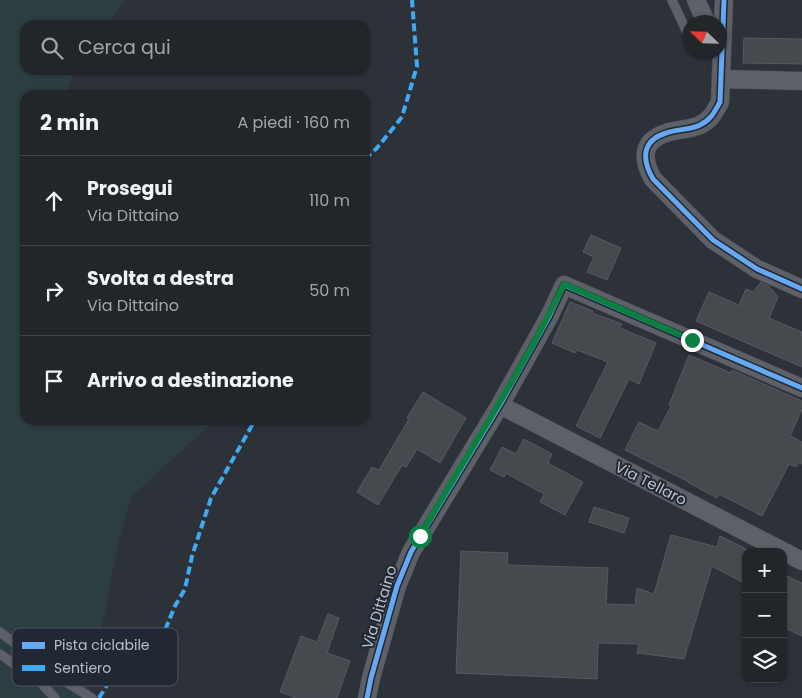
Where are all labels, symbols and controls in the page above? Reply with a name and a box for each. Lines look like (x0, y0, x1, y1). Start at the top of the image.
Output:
north arrow (682, 15, 727, 60)
search box (20, 20, 370, 75)
icon: search (38, 34, 66, 62)
text: Cerca qui (78, 34, 171, 61)
text: 2 min (40, 108, 99, 137)
text: A piedi · 160 m (238, 111, 350, 134)
text: Prosegui (87, 175, 173, 202)
icon: ahead (40, 187, 68, 215)
text: 110 m (309, 189, 350, 212)
text: Via Dittaino (87, 204, 179, 227)
text: Svolta a destra (87, 265, 234, 292)
icon: right (40, 277, 68, 305)
text: 50 m (309, 279, 350, 302)
text: Via Dittaino (87, 294, 179, 317)
route end (681, 329, 704, 352)
icon: arrive (40, 367, 68, 395)
text: Arrivo a destinazione (87, 367, 294, 394)
street label: Via Tellaro (611, 456, 691, 510)
route start (409, 525, 432, 548)
map controls (742, 548, 787, 683)
button: + (742, 548, 787, 593)
street label: Via Dittaino (356, 563, 402, 651)
button: − (742, 593, 787, 638)
legend (12, 628, 178, 686)
text: Pista ciclabile (54, 635, 150, 655)
button: layers (742, 638, 787, 683)
text: Sentiero (54, 658, 111, 678)

